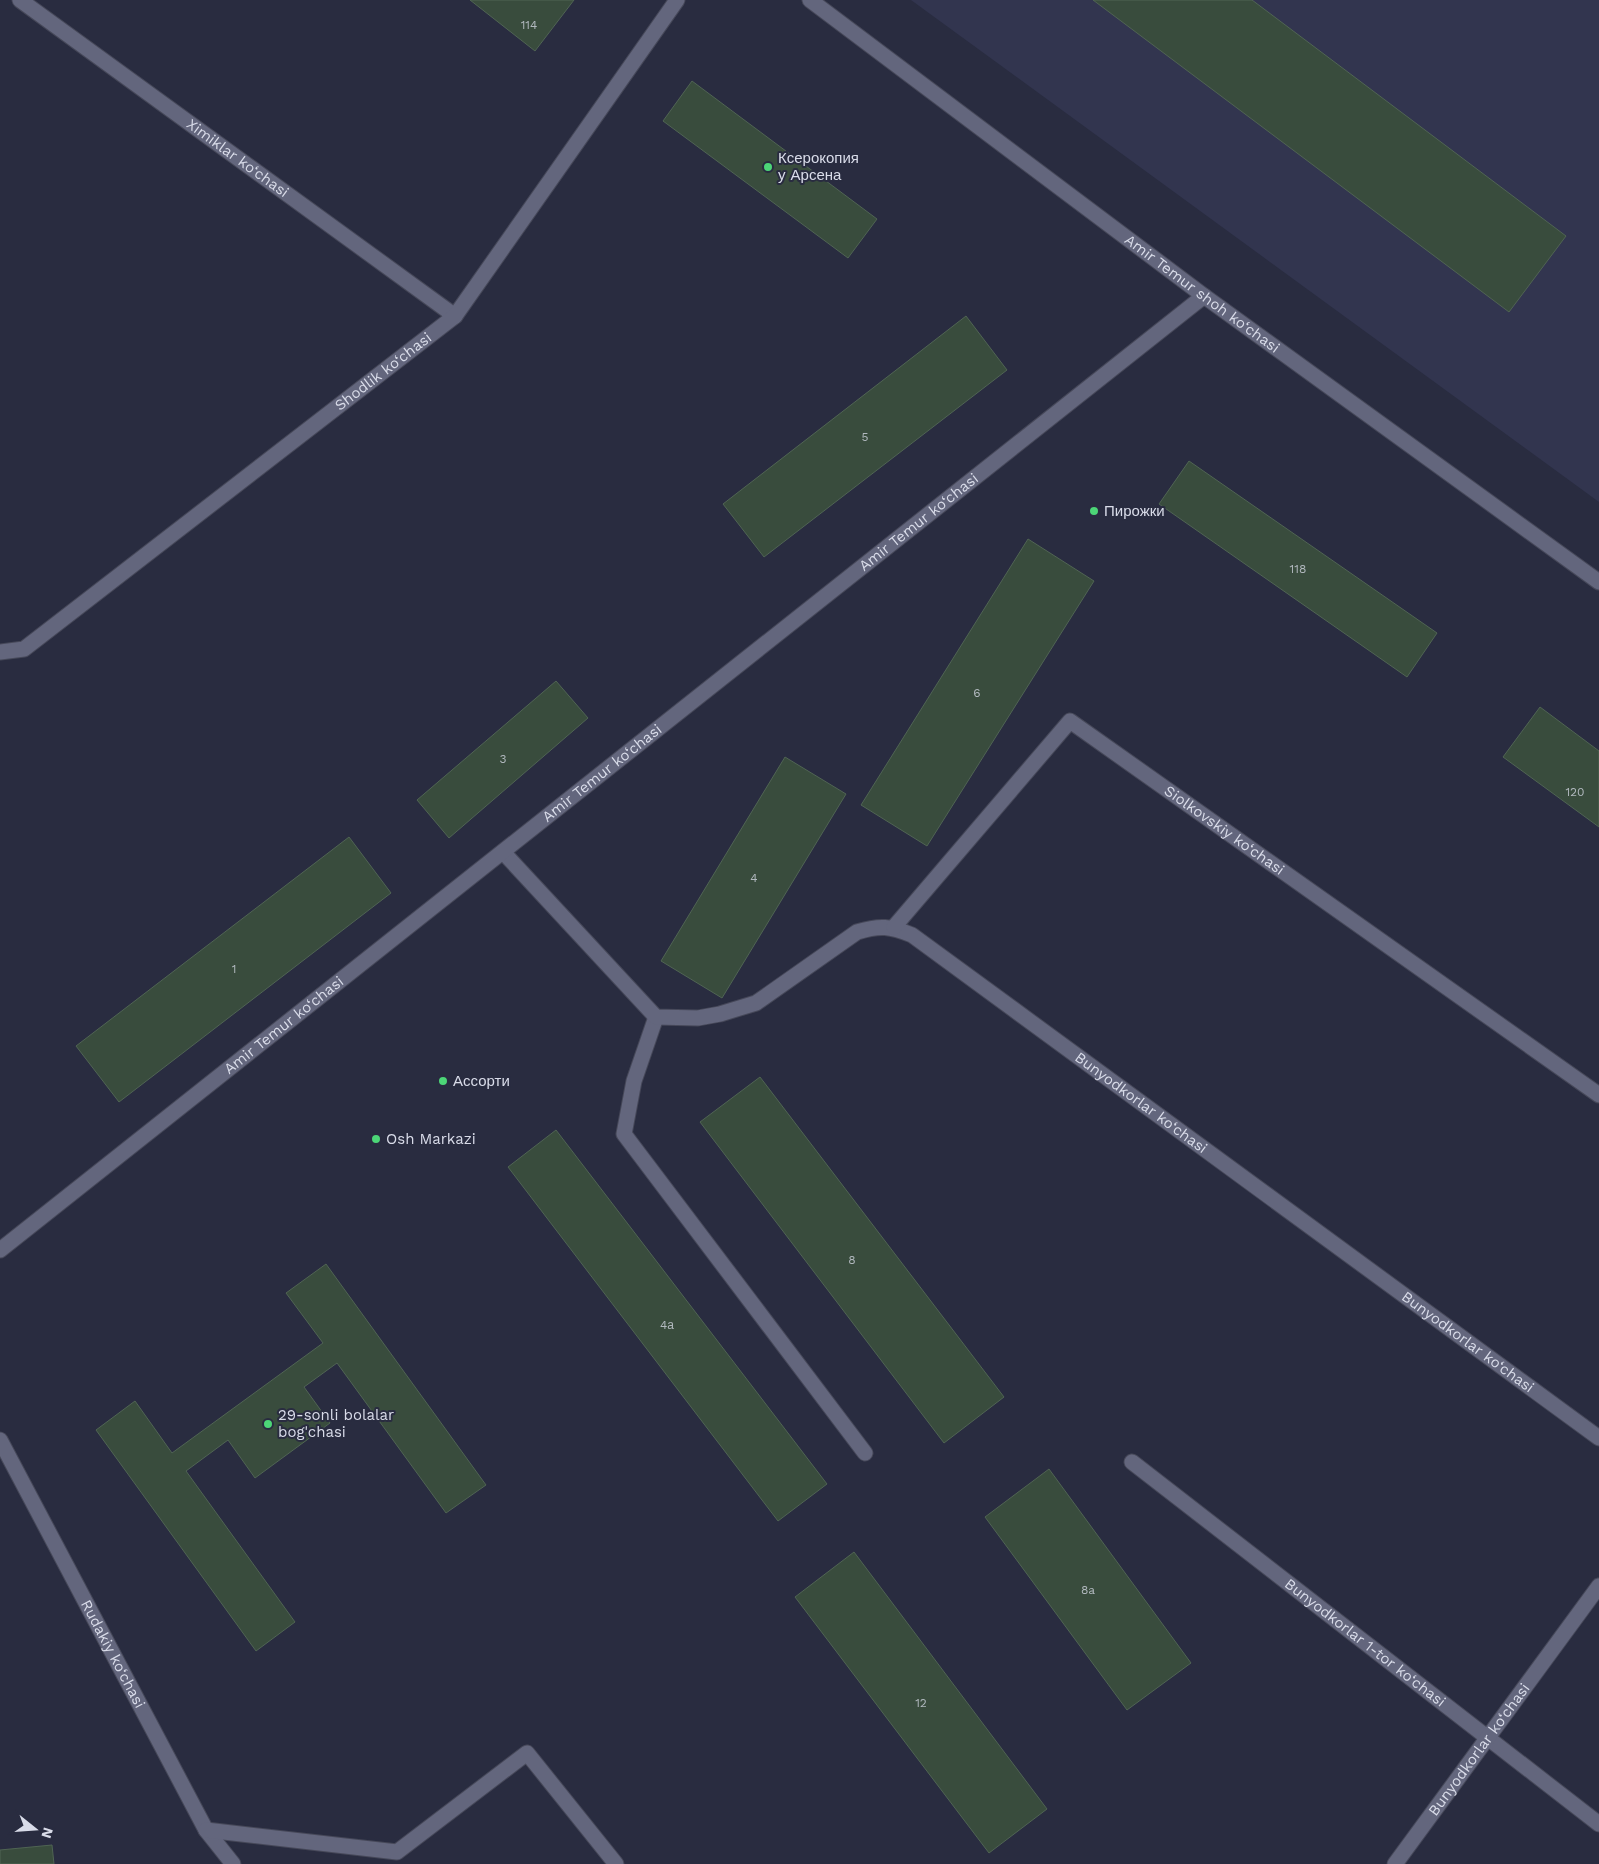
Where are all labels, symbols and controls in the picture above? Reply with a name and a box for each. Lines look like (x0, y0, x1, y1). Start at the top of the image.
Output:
house number: 114 (521, 18, 537, 32)
street label: Ximiklar ko‘chasi (183, 115, 292, 201)
place label: Ксерокопия у Арсена (778, 149, 859, 184)
marker: Ксерокопия у Арсена (762, 161, 774, 173)
street label: Amir Temur shoh ko‘chasi (1121, 231, 1283, 357)
street label: Shodlik ko‘chasi (331, 329, 435, 415)
house number: 5 (862, 430, 869, 444)
street label: Amir Temur ko‘chasi (855, 469, 982, 575)
place label: Пирожки (1104, 502, 1165, 520)
marker: Пирожки (1088, 505, 1100, 517)
house number: 118 (1290, 562, 1306, 576)
house number: 6 (973, 686, 981, 700)
street label: Amir Temur ko‘chasi (539, 720, 665, 826)
house number: 3 (500, 752, 507, 766)
street label: Siolkovskiy ko‘chasi (1161, 782, 1288, 879)
house number: 120 (1565, 785, 1585, 799)
house number: 4 (750, 871, 758, 885)
house number: 1 (232, 962, 236, 976)
street label: Amir Temur ko‘chasi (220, 972, 347, 1078)
street label: Bunyodkorlar ko‘chasi (1071, 1048, 1211, 1157)
place label: Ассорти (453, 1072, 510, 1090)
marker: Ассорти (437, 1075, 449, 1087)
place label: Osh Markazi (386, 1130, 476, 1148)
marker: Osh Markazi (370, 1133, 382, 1145)
house number: 8 (848, 1253, 856, 1267)
street label: Bunyodkorlar ko‘chasi (1398, 1288, 1538, 1396)
house number: 4а (660, 1318, 674, 1332)
place label: 29-sonli bolalar bog'chasi (278, 1406, 394, 1441)
marker: 29-sonli bolalar bog'chasi (262, 1418, 274, 1430)
street label: Bunyodkorlar 1-tor ko‘chasi (1281, 1575, 1449, 1711)
house number: 8a (1081, 1583, 1095, 1597)
street label: Rudakiy ko‘chasi (77, 1597, 149, 1711)
street label: Bunyodkorlar ko‘chasi (1424, 1680, 1534, 1819)
house number: 12 (915, 1696, 927, 1710)
north arrow (10, 1804, 60, 1854)
text: N (38, 1826, 57, 1840)

